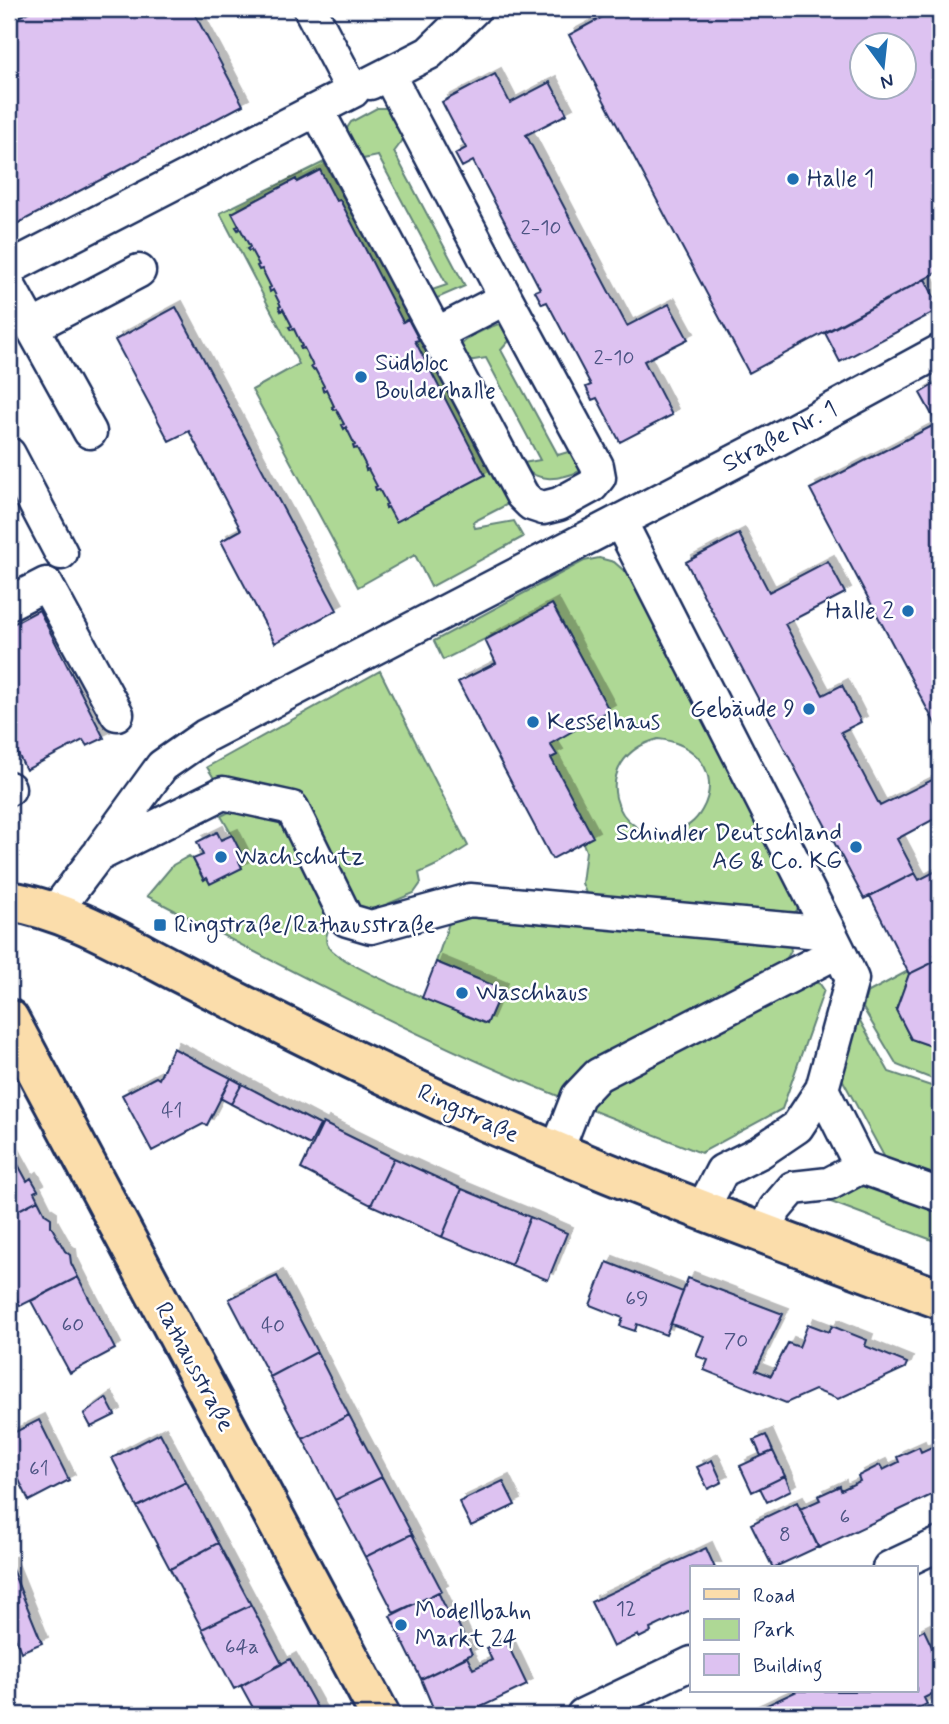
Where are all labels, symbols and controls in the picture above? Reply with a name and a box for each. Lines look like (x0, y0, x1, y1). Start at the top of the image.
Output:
north arrow (848, 32, 918, 102)
text: N (878, 67, 896, 95)
place label: Halle 1 (807, 164, 874, 195)
marker: Halle 1 (785, 171, 801, 187)
house number: 2-10 (520, 214, 562, 242)
house number: 2-10 (593, 344, 635, 372)
place label: Südbloc Boulderhalle (375, 348, 496, 407)
marker: Südbloc Boulderhalle (353, 369, 369, 385)
street label: Straße Nr. 1 (717, 394, 843, 480)
place label: Halle 2 (826, 596, 894, 627)
marker: Halle 2 (900, 603, 916, 619)
place label: Gebäude 9 (690, 694, 795, 725)
marker: Gebäude 9 (801, 701, 817, 717)
place label: Kesselhaus (547, 707, 660, 738)
marker: Kesselhaus (525, 714, 541, 730)
place label: Schindler Deutschland AG & Co. KG (616, 818, 842, 877)
marker: Schindler Deutschland AG & Co. KG (848, 839, 864, 855)
place label: Wachschutz (235, 842, 365, 873)
marker: Wachschutz (213, 849, 229, 865)
place label: Ringstraße/Rathausstraße (174, 910, 436, 943)
marker: Ringstraße/Rathausstraße (152, 917, 168, 933)
place label: Waschhaus (476, 978, 588, 1009)
marker: Waschhaus (454, 985, 470, 1001)
street label: Ringstraße (411, 1077, 524, 1153)
house number: 41 (161, 1097, 183, 1125)
house number: 69 (625, 1285, 649, 1313)
street label: Rathausstraße (147, 1297, 241, 1437)
house number: 60 (62, 1311, 84, 1339)
house number: 40 (261, 1312, 285, 1340)
house number: 70 (724, 1327, 748, 1355)
house number: 61 (29, 1455, 49, 1483)
house number: 6 (840, 1503, 850, 1531)
house number: 8 (779, 1521, 791, 1549)
legend (690, 1566, 918, 1692)
text: Road (753, 1582, 795, 1610)
house number: 12 (616, 1595, 636, 1623)
place label: Modellbahn Markt 24 (415, 1596, 531, 1655)
text: Park (753, 1616, 795, 1644)
marker: Modellbahn Markt 24 (393, 1617, 409, 1633)
house number: 64a (225, 1633, 259, 1661)
text: Building (753, 1652, 823, 1682)

